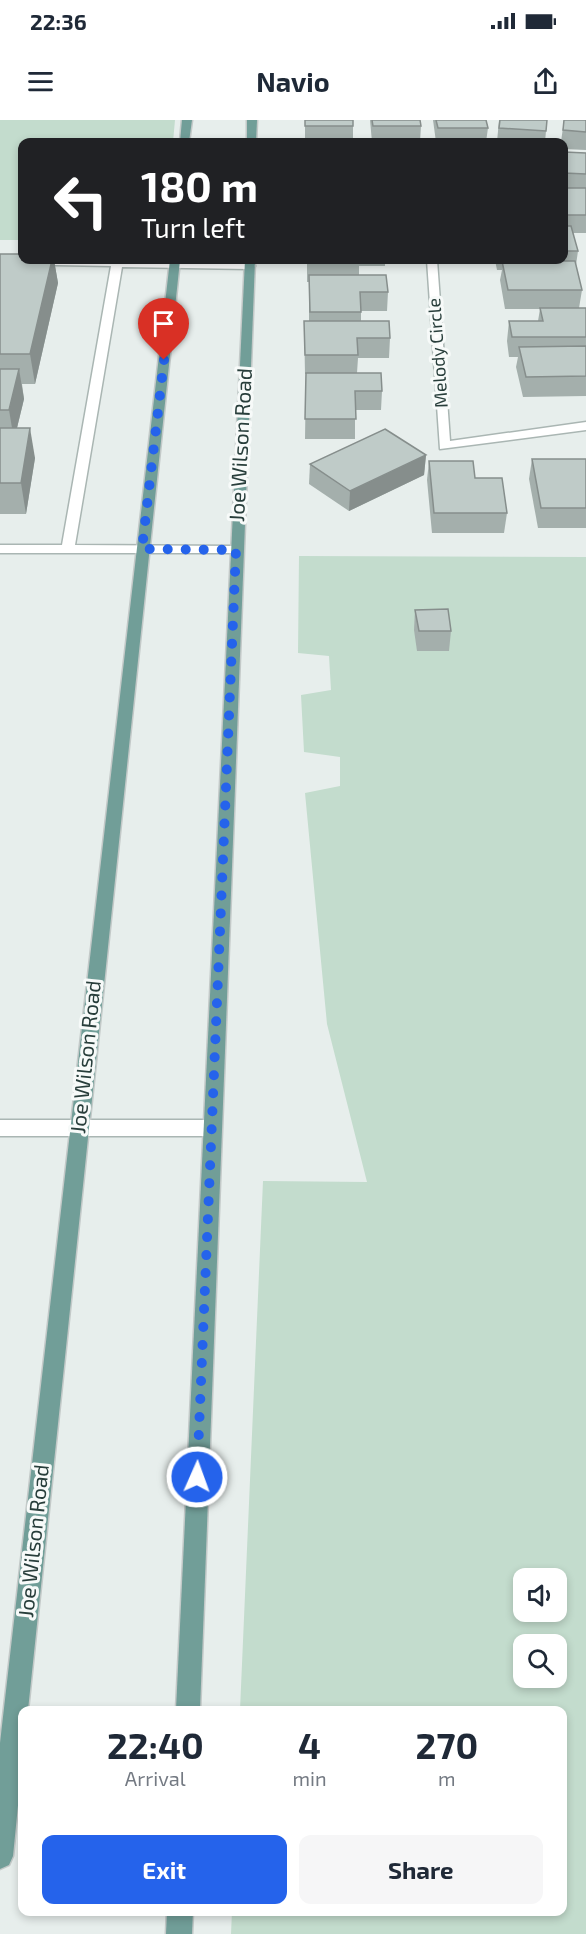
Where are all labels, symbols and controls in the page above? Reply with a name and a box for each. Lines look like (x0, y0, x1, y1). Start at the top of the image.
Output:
text: 22:36 (30, 8, 87, 34)
icon: menu (24, 65, 57, 98)
text: Navio (256, 65, 330, 97)
icon: share (529, 65, 562, 98)
text: 180 m (141, 160, 258, 210)
icon: left (42, 162, 120, 240)
text: Turn left (141, 211, 245, 243)
street label: Melody Circle (422, 297, 452, 409)
pin (138, 298, 189, 360)
icon: arrive (147, 307, 180, 340)
street label: Joe Wilson Road (223, 367, 256, 522)
street label: Joe Wilson Road (64, 979, 105, 1135)
position arrow (165, 1445, 229, 1509)
street label: Joe Wilson Road (12, 1463, 53, 1619)
map controls (513, 1568, 567, 1688)
button: sound (513, 1568, 567, 1622)
button: search (513, 1634, 567, 1688)
text: 22:40 (107, 1723, 204, 1766)
text: 4 (298, 1723, 321, 1766)
text: 270 (415, 1723, 478, 1766)
text: Arrival (125, 1766, 186, 1790)
text: min (292, 1766, 327, 1790)
text: m (438, 1766, 456, 1790)
button: Exit (42, 1835, 287, 1904)
button: Share (299, 1835, 543, 1904)

